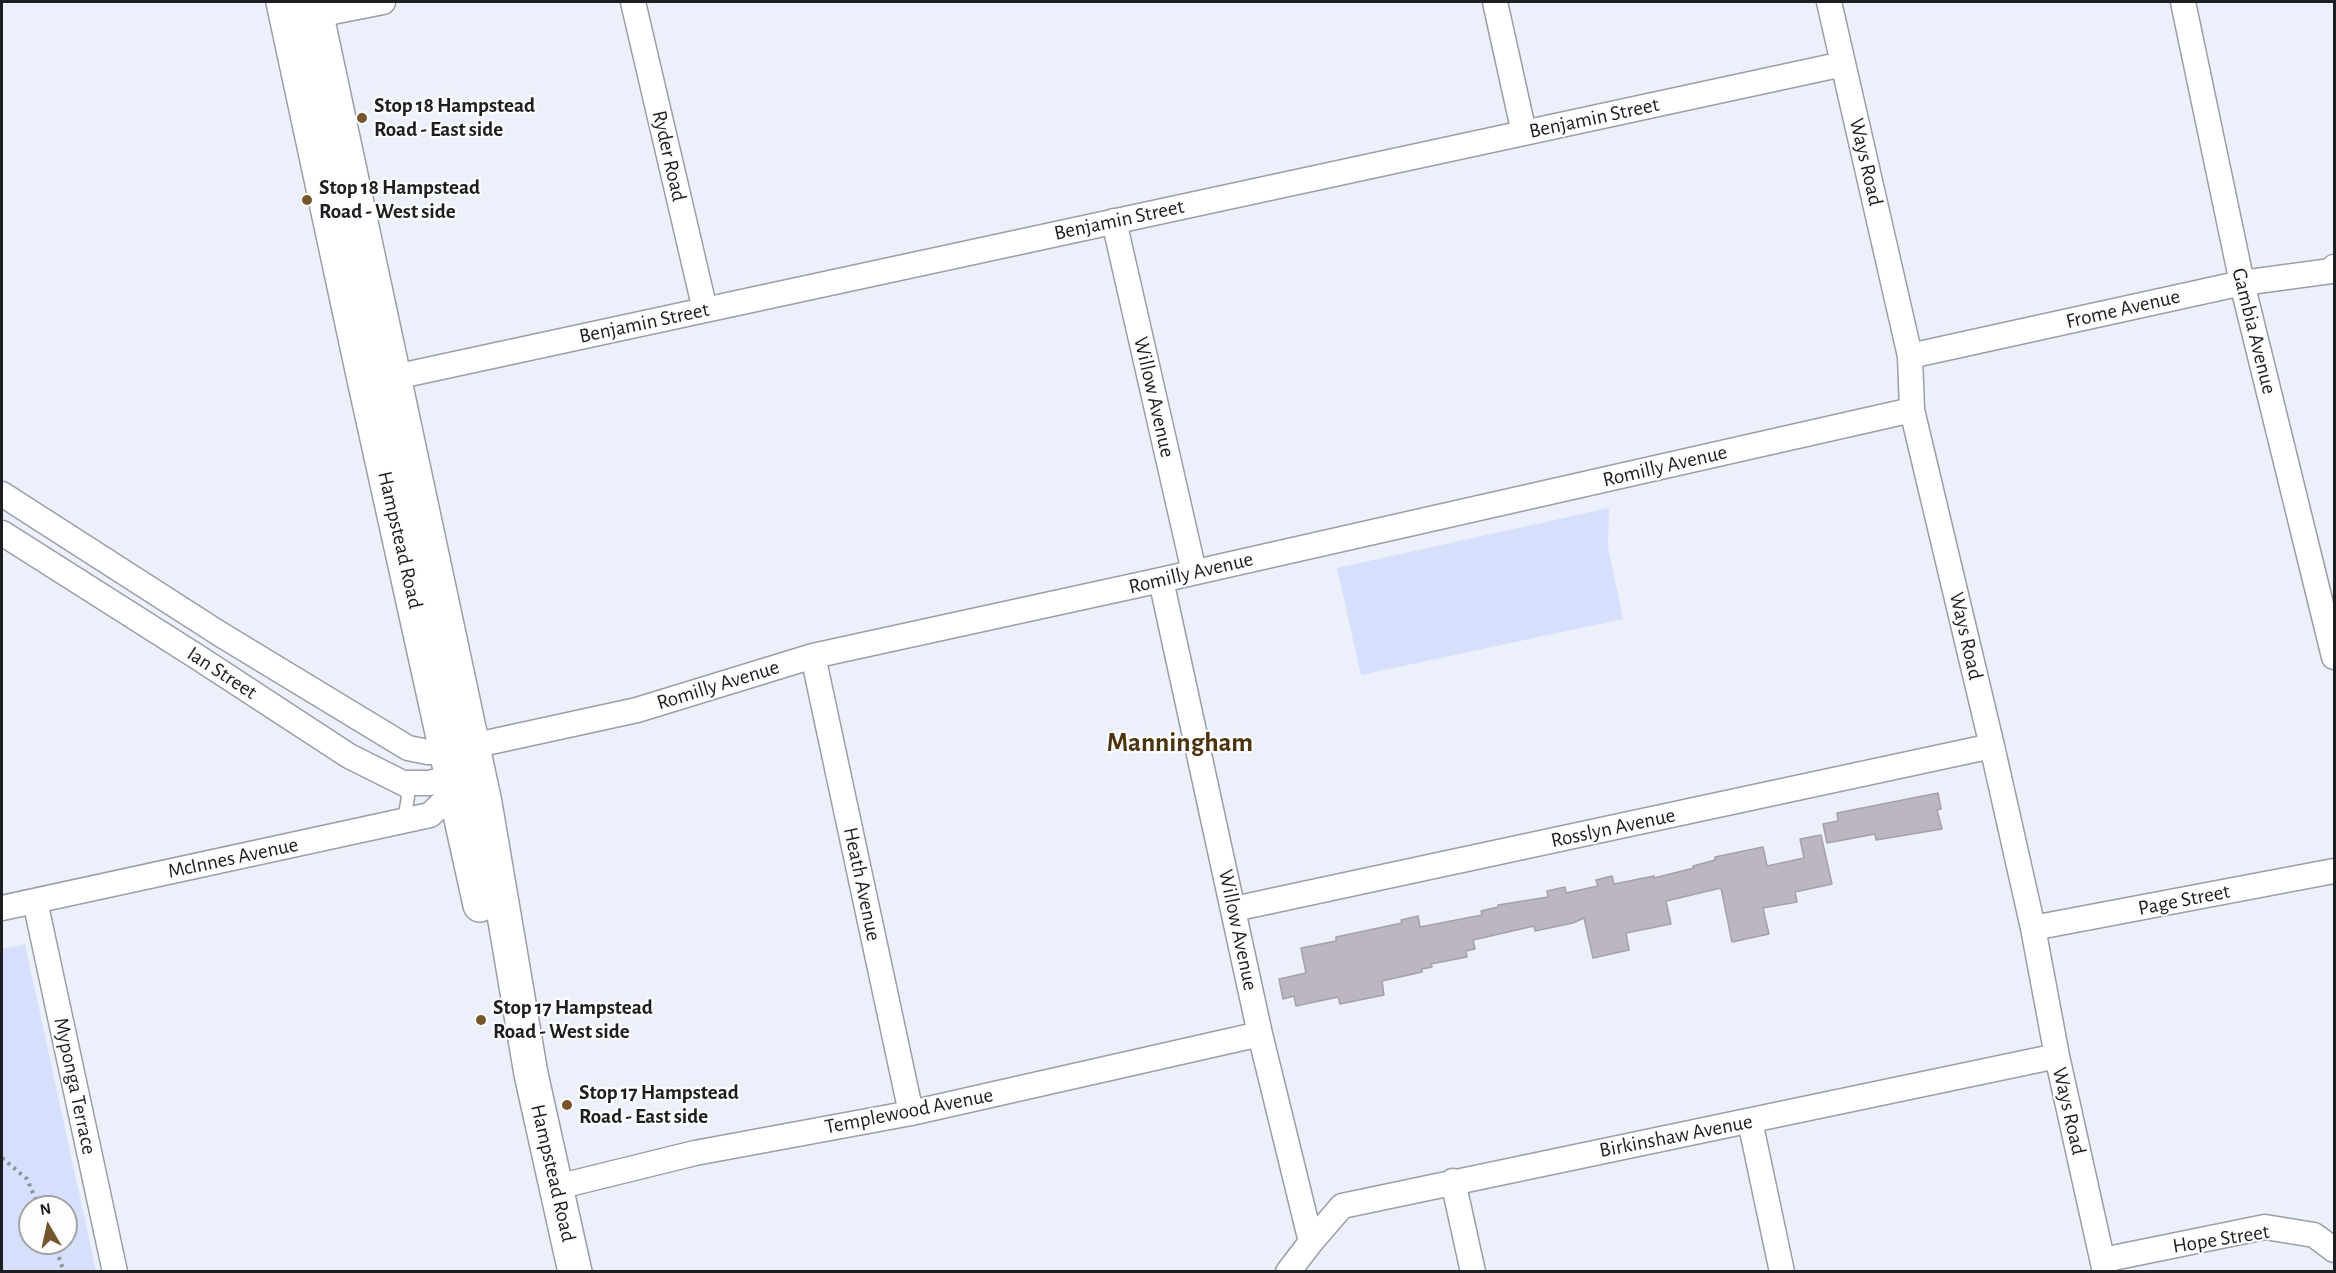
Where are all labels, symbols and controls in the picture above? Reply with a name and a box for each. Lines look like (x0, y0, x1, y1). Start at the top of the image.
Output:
street label: Benjamin Street (1527, 92, 1661, 144)
place label: Stop 18 Hampstead Road - East side (374, 93, 535, 143)
street label: Ryder Road (646, 108, 692, 204)
marker: Stop 18 Hampstead Road - East side (355, 111, 369, 125)
street label: Ways Road (1844, 116, 1888, 208)
place label: Stop 18 Hampstead Road - West side (319, 175, 480, 225)
marker: Stop 18 Hampstead Road - West side (300, 193, 314, 207)
street label: Benjamin Street (1052, 194, 1186, 246)
street label: Gambia Avenue (2226, 265, 2282, 397)
street label: Frome Avenue (2063, 284, 2183, 334)
street label: Benjamin Street (577, 297, 711, 349)
street label: Willow Avenue (1128, 334, 1180, 460)
street label: Romilly Avenue (1600, 439, 1730, 493)
street label: Hampstead Road (372, 469, 428, 611)
street label: Romilly Avenue (1126, 546, 1256, 600)
street label: Ways Road (1944, 590, 1988, 682)
street label: Ian Street (182, 641, 262, 705)
street label: Romilly Avenue (654, 654, 782, 716)
district label: Manningham (1107, 727, 1253, 759)
street label: Rosslyn Avenue (1549, 803, 1677, 853)
street label: Heath Avenue (838, 825, 886, 943)
street label: McInnes Avenue (166, 832, 300, 884)
street label: Willow Avenue (1213, 867, 1263, 993)
street label: Page Street (2136, 879, 2232, 921)
place label: Stop 17 Hampstead Road - West side (493, 995, 653, 1045)
marker: Stop 17 Hampstead Road - West side (474, 1013, 488, 1027)
street label: Myponga Terrace (48, 1015, 102, 1157)
street label: Ways Road (2047, 1065, 2091, 1157)
place label: Stop 17 Hampstead Road - East side (579, 1080, 739, 1130)
street label: Templewood Avenue (823, 1082, 995, 1140)
marker: Stop 17 Hampstead Road - East side (560, 1098, 574, 1112)
street label: Hampstead Road (525, 1102, 581, 1244)
street label: Birkinshaw Avenue (1597, 1109, 1755, 1163)
north arrow (18, 1195, 78, 1255)
text: N (39, 1200, 52, 1218)
street label: Hope Street (2171, 1219, 2271, 1259)

